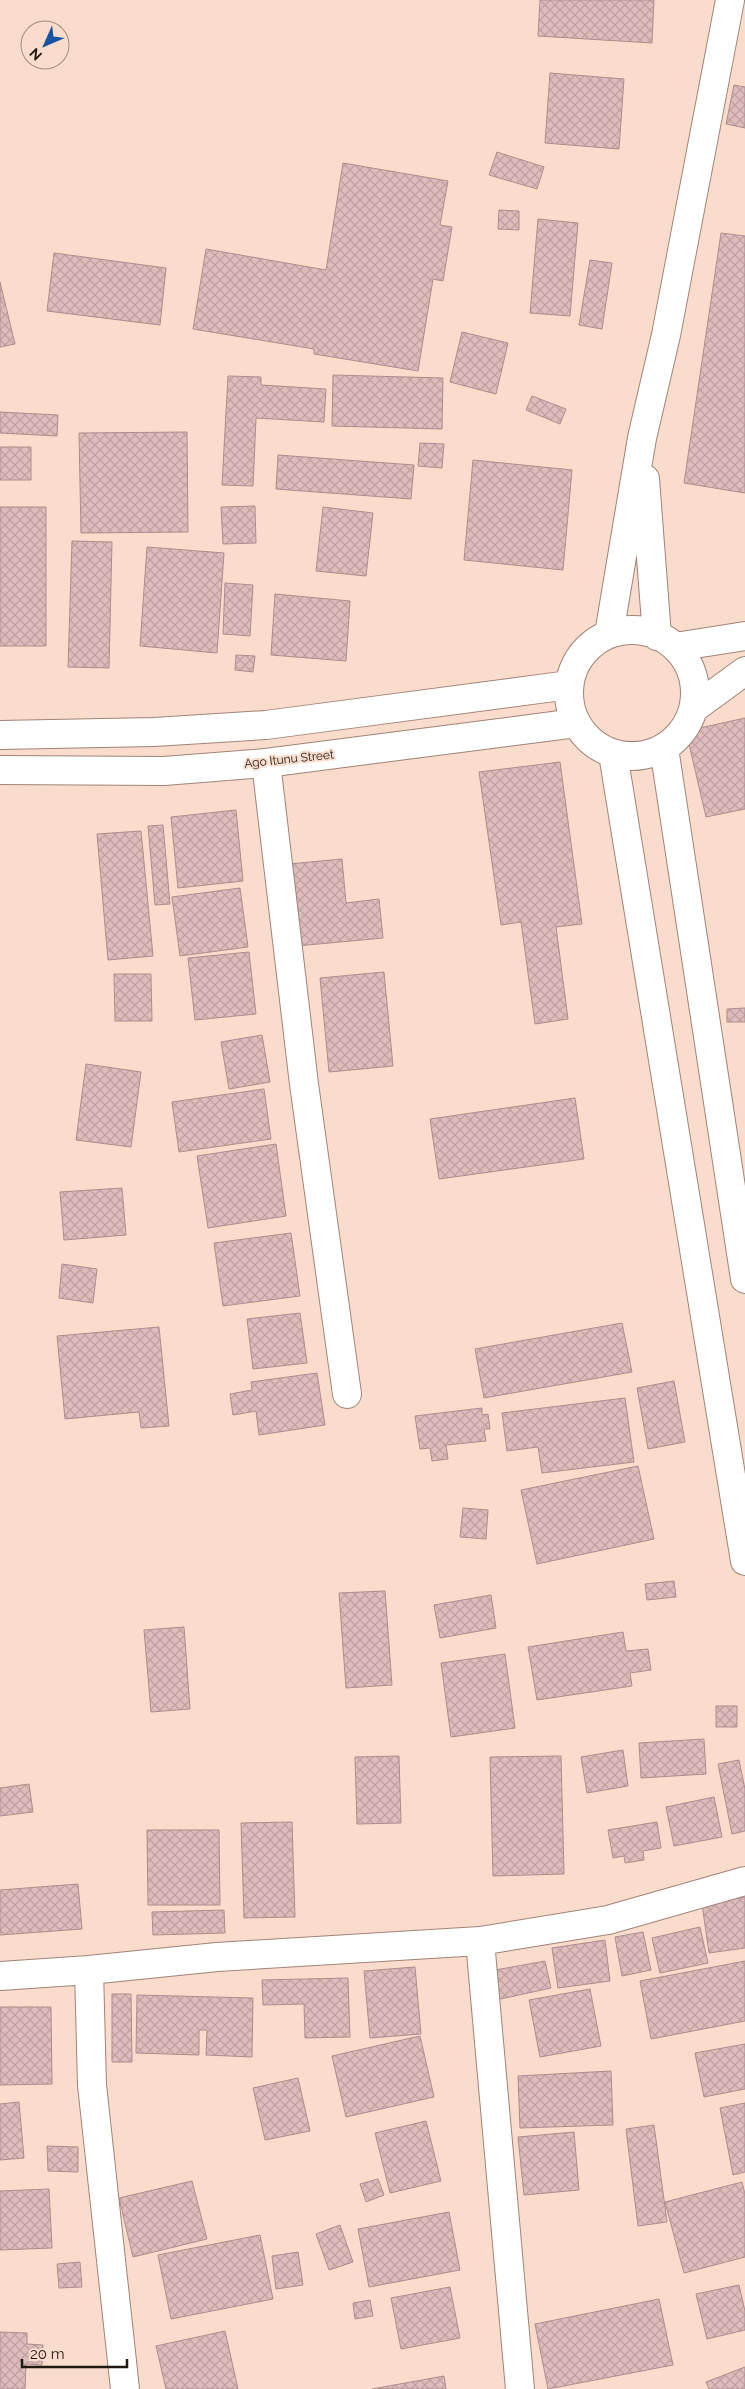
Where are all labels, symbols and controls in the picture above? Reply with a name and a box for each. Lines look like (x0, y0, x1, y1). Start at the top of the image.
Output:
north arrow (20, 20, 70, 70)
text: N (26, 45, 45, 64)
street label: Ago Itunu Street (243, 747, 335, 771)
scale bar (22, 2336, 128, 2368)
text: 20 m (30, 2345, 65, 2363)

